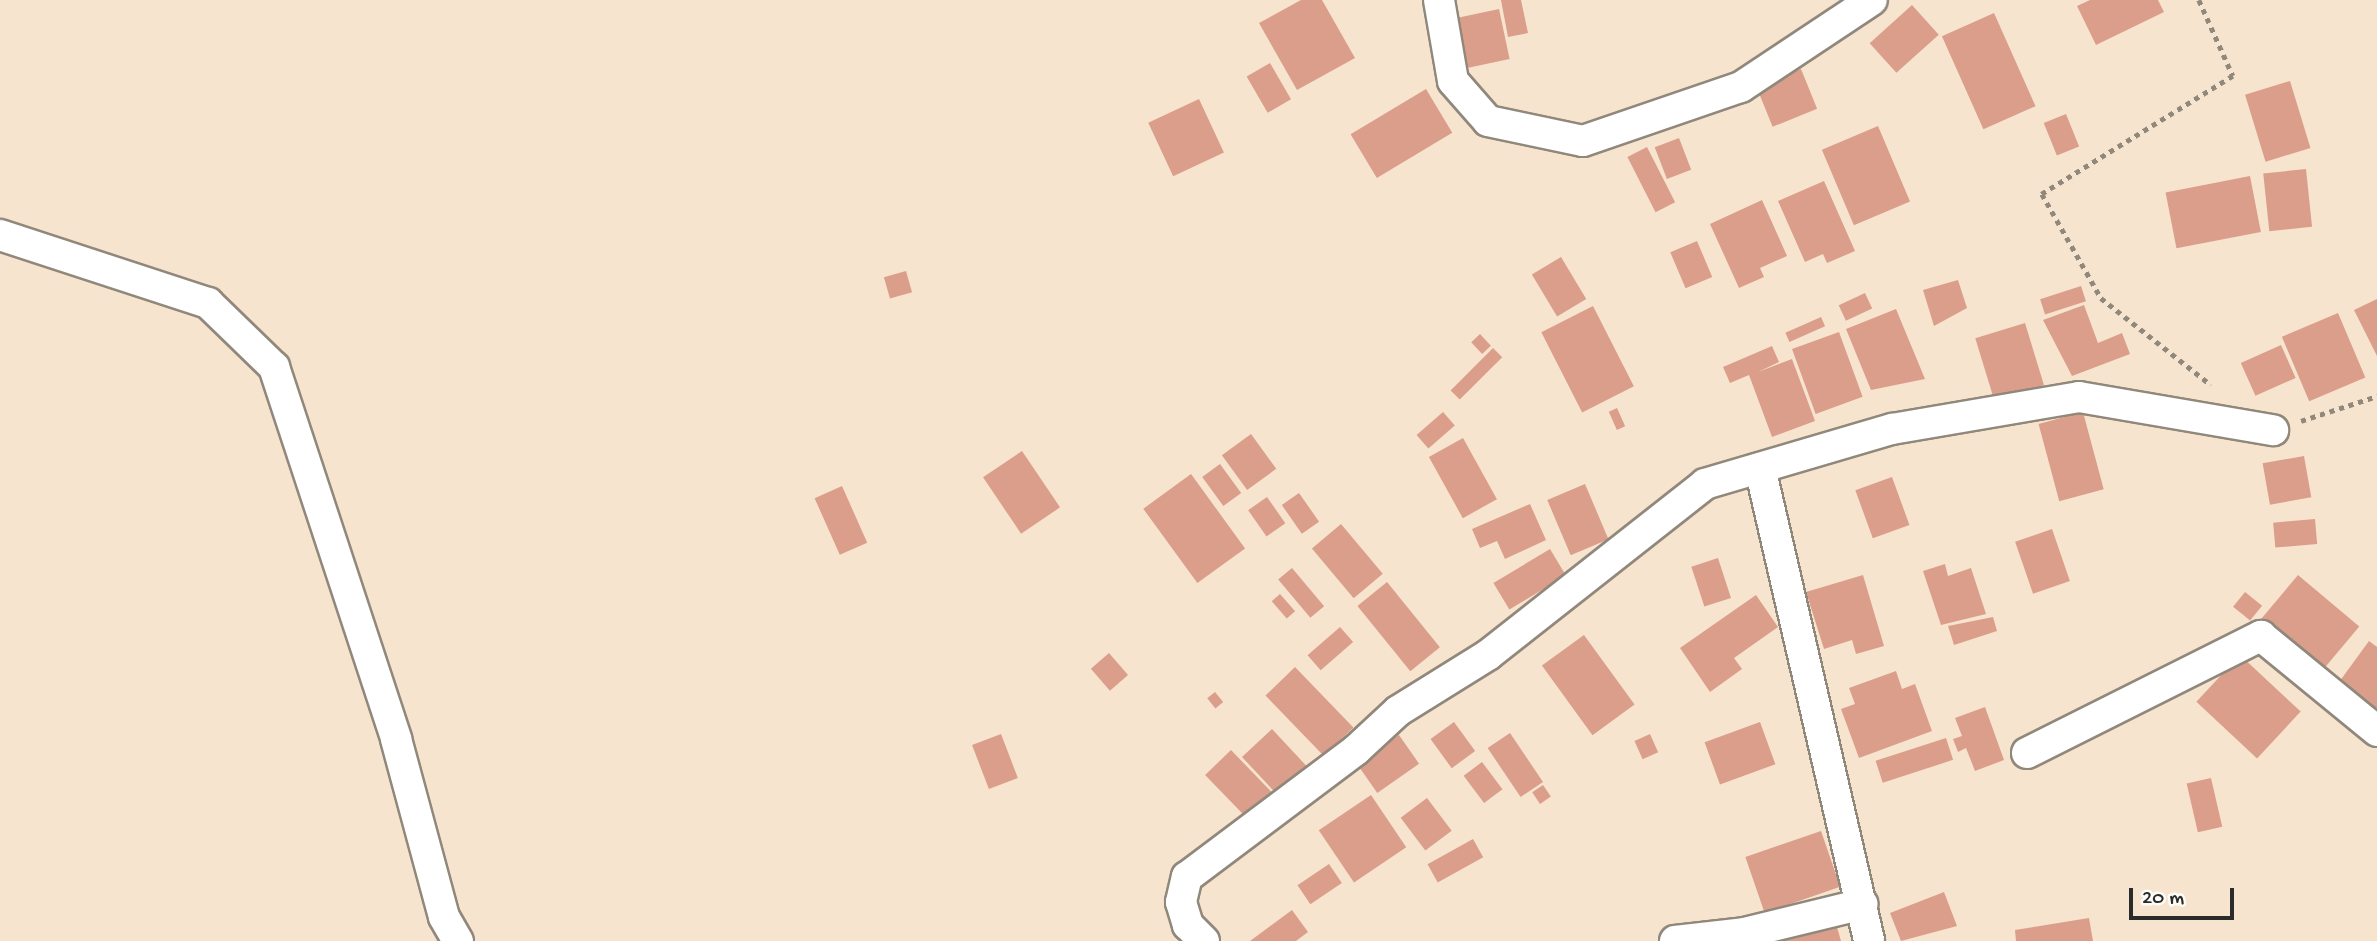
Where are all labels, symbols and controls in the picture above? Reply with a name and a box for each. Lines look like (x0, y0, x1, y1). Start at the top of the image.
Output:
scale bar (2132, 874, 2237, 918)
text: 20 m (2142, 887, 2184, 912)

